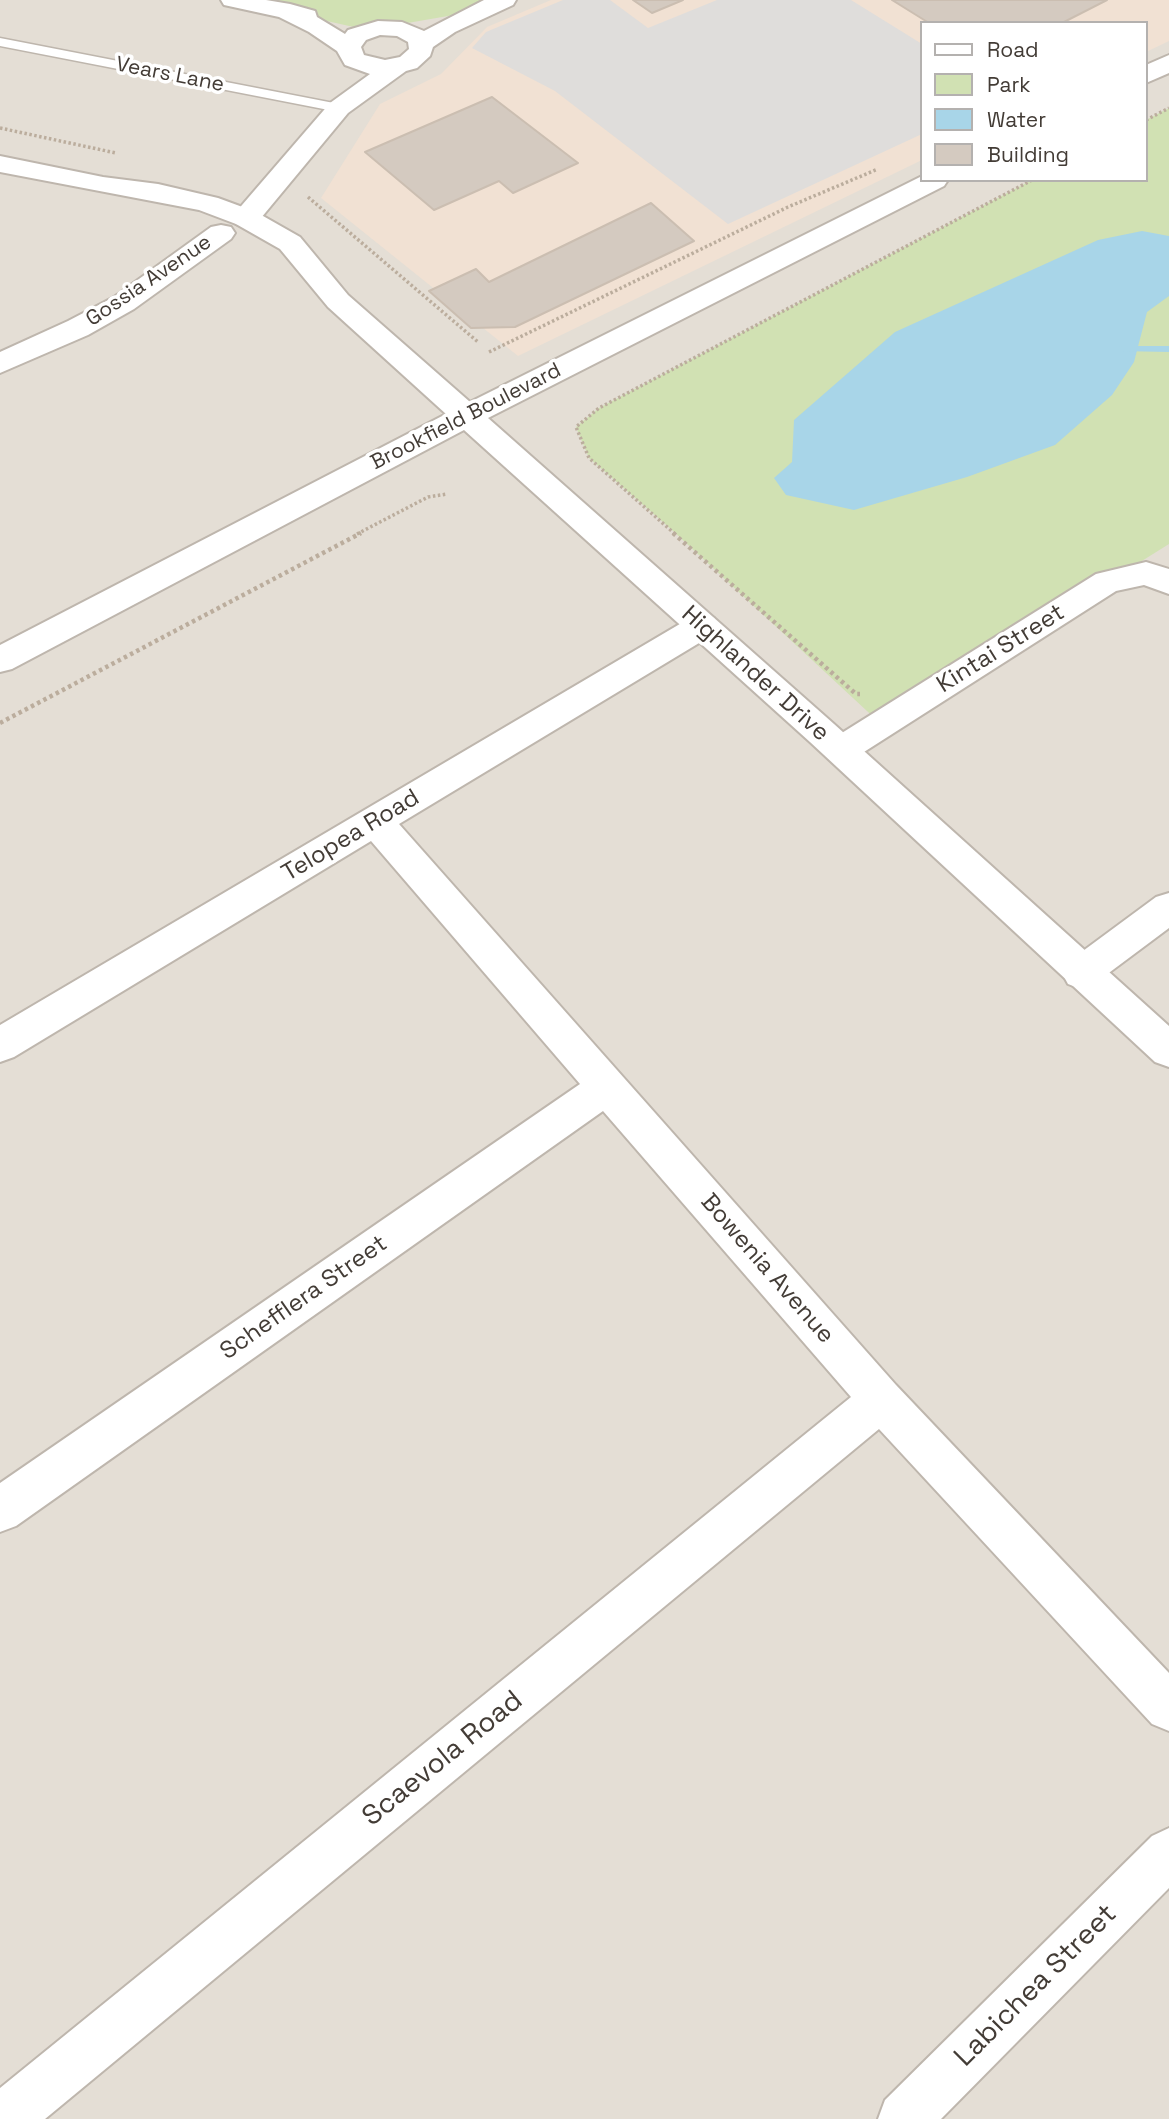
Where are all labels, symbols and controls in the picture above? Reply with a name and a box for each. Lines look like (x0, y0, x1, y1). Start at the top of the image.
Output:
legend (920, 21, 1148, 182)
text: Road (987, 36, 1039, 63)
street label: Vears Lane (114, 52, 226, 98)
text: Park (987, 71, 1031, 98)
text: Water (987, 106, 1046, 133)
text: Building (987, 141, 1069, 168)
street label: Gossia Avenue (82, 230, 216, 332)
street label: Brookfield Boulevard (367, 358, 565, 476)
street label: Kintai Street (932, 598, 1070, 700)
street label: Highlander Drive (675, 600, 835, 748)
street label: Telopea Road (277, 784, 425, 888)
street label: Bowenia Avenue (694, 1188, 840, 1350)
street label: Schefflera Street (215, 1230, 393, 1366)
street label: Scaevola Road (356, 1684, 530, 1834)
street label: Labichea Street (948, 1898, 1124, 2074)

